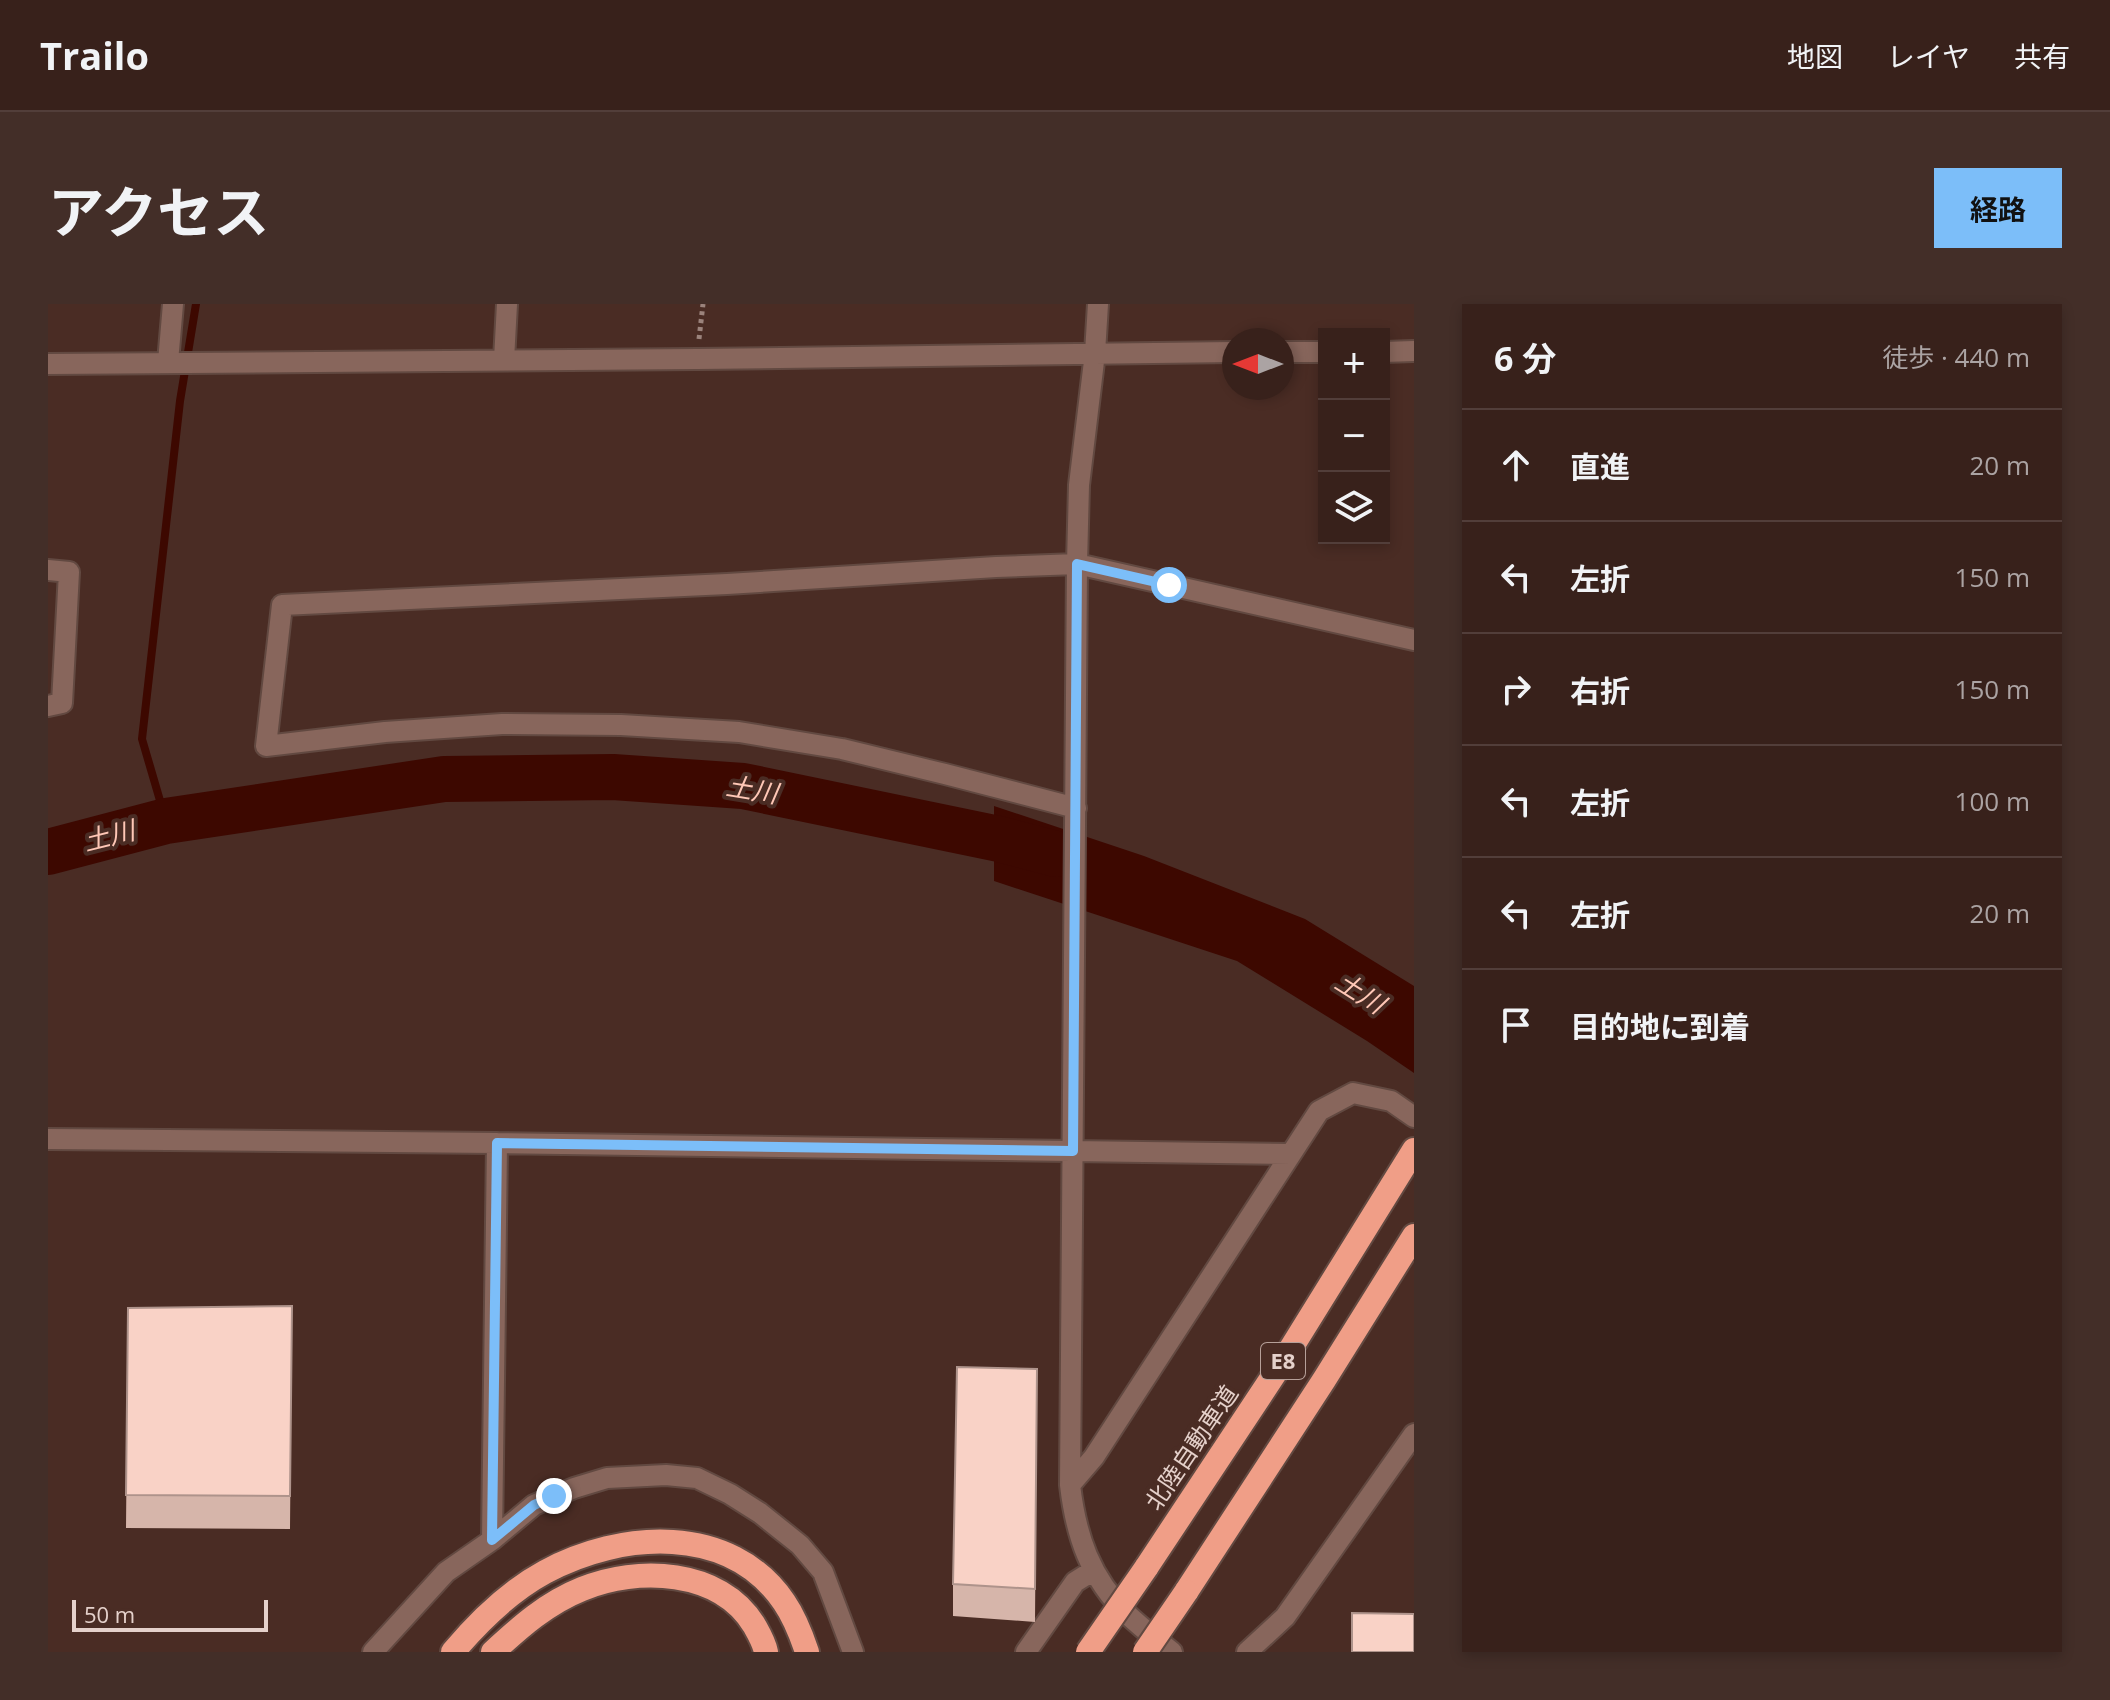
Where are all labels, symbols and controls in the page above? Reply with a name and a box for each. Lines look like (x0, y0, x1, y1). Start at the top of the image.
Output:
text: Trailo (40, 29, 149, 81)
text: 地図 (1787, 37, 1843, 75)
text: レイヤ (1887, 37, 1970, 75)
text: 共有 (2014, 37, 2070, 75)
button: 経路 (1934, 168, 2062, 248)
text: アクセス (48, 173, 269, 249)
north arrow (1222, 328, 1294, 400)
map controls (1318, 328, 1390, 544)
button: + (1318, 328, 1390, 400)
text: 6 分 (1494, 335, 1556, 381)
text: 徒歩 · 440 m (1882, 339, 2030, 375)
button: − (1318, 400, 1390, 472)
icon: ahead (1494, 443, 1538, 487)
text: 直進 (1570, 446, 1630, 487)
text: 20 m (1969, 447, 2030, 483)
button: layers (1318, 472, 1390, 544)
icon: left (1494, 555, 1538, 599)
text: 左折 (1570, 558, 1630, 599)
text: 150 m (1955, 559, 2030, 595)
route start (1151, 567, 1187, 603)
icon: right (1494, 667, 1538, 711)
text: 右折 (1570, 670, 1630, 711)
text: 150 m (1955, 671, 2030, 707)
water label: 土川 (724, 767, 784, 811)
icon: left (1494, 779, 1538, 823)
text: 左折 (1570, 782, 1630, 823)
text: 100 m (1955, 783, 2030, 819)
water label: 土川 (79, 811, 141, 859)
icon: left (1494, 891, 1538, 935)
text: 左折 (1570, 894, 1630, 935)
text: 20 m (1969, 895, 2030, 931)
water label: 土川 (1329, 963, 1395, 1023)
icon: arrive (1494, 1003, 1538, 1047)
text: 目的地に到着 (1570, 1006, 1750, 1047)
road number: E8 (1261, 1343, 1305, 1379)
street label: 北陸自動車道 (1137, 1378, 1245, 1516)
route end (536, 1478, 572, 1514)
scale bar (72, 1596, 268, 1632)
text: 50 m (84, 1599, 135, 1629)

